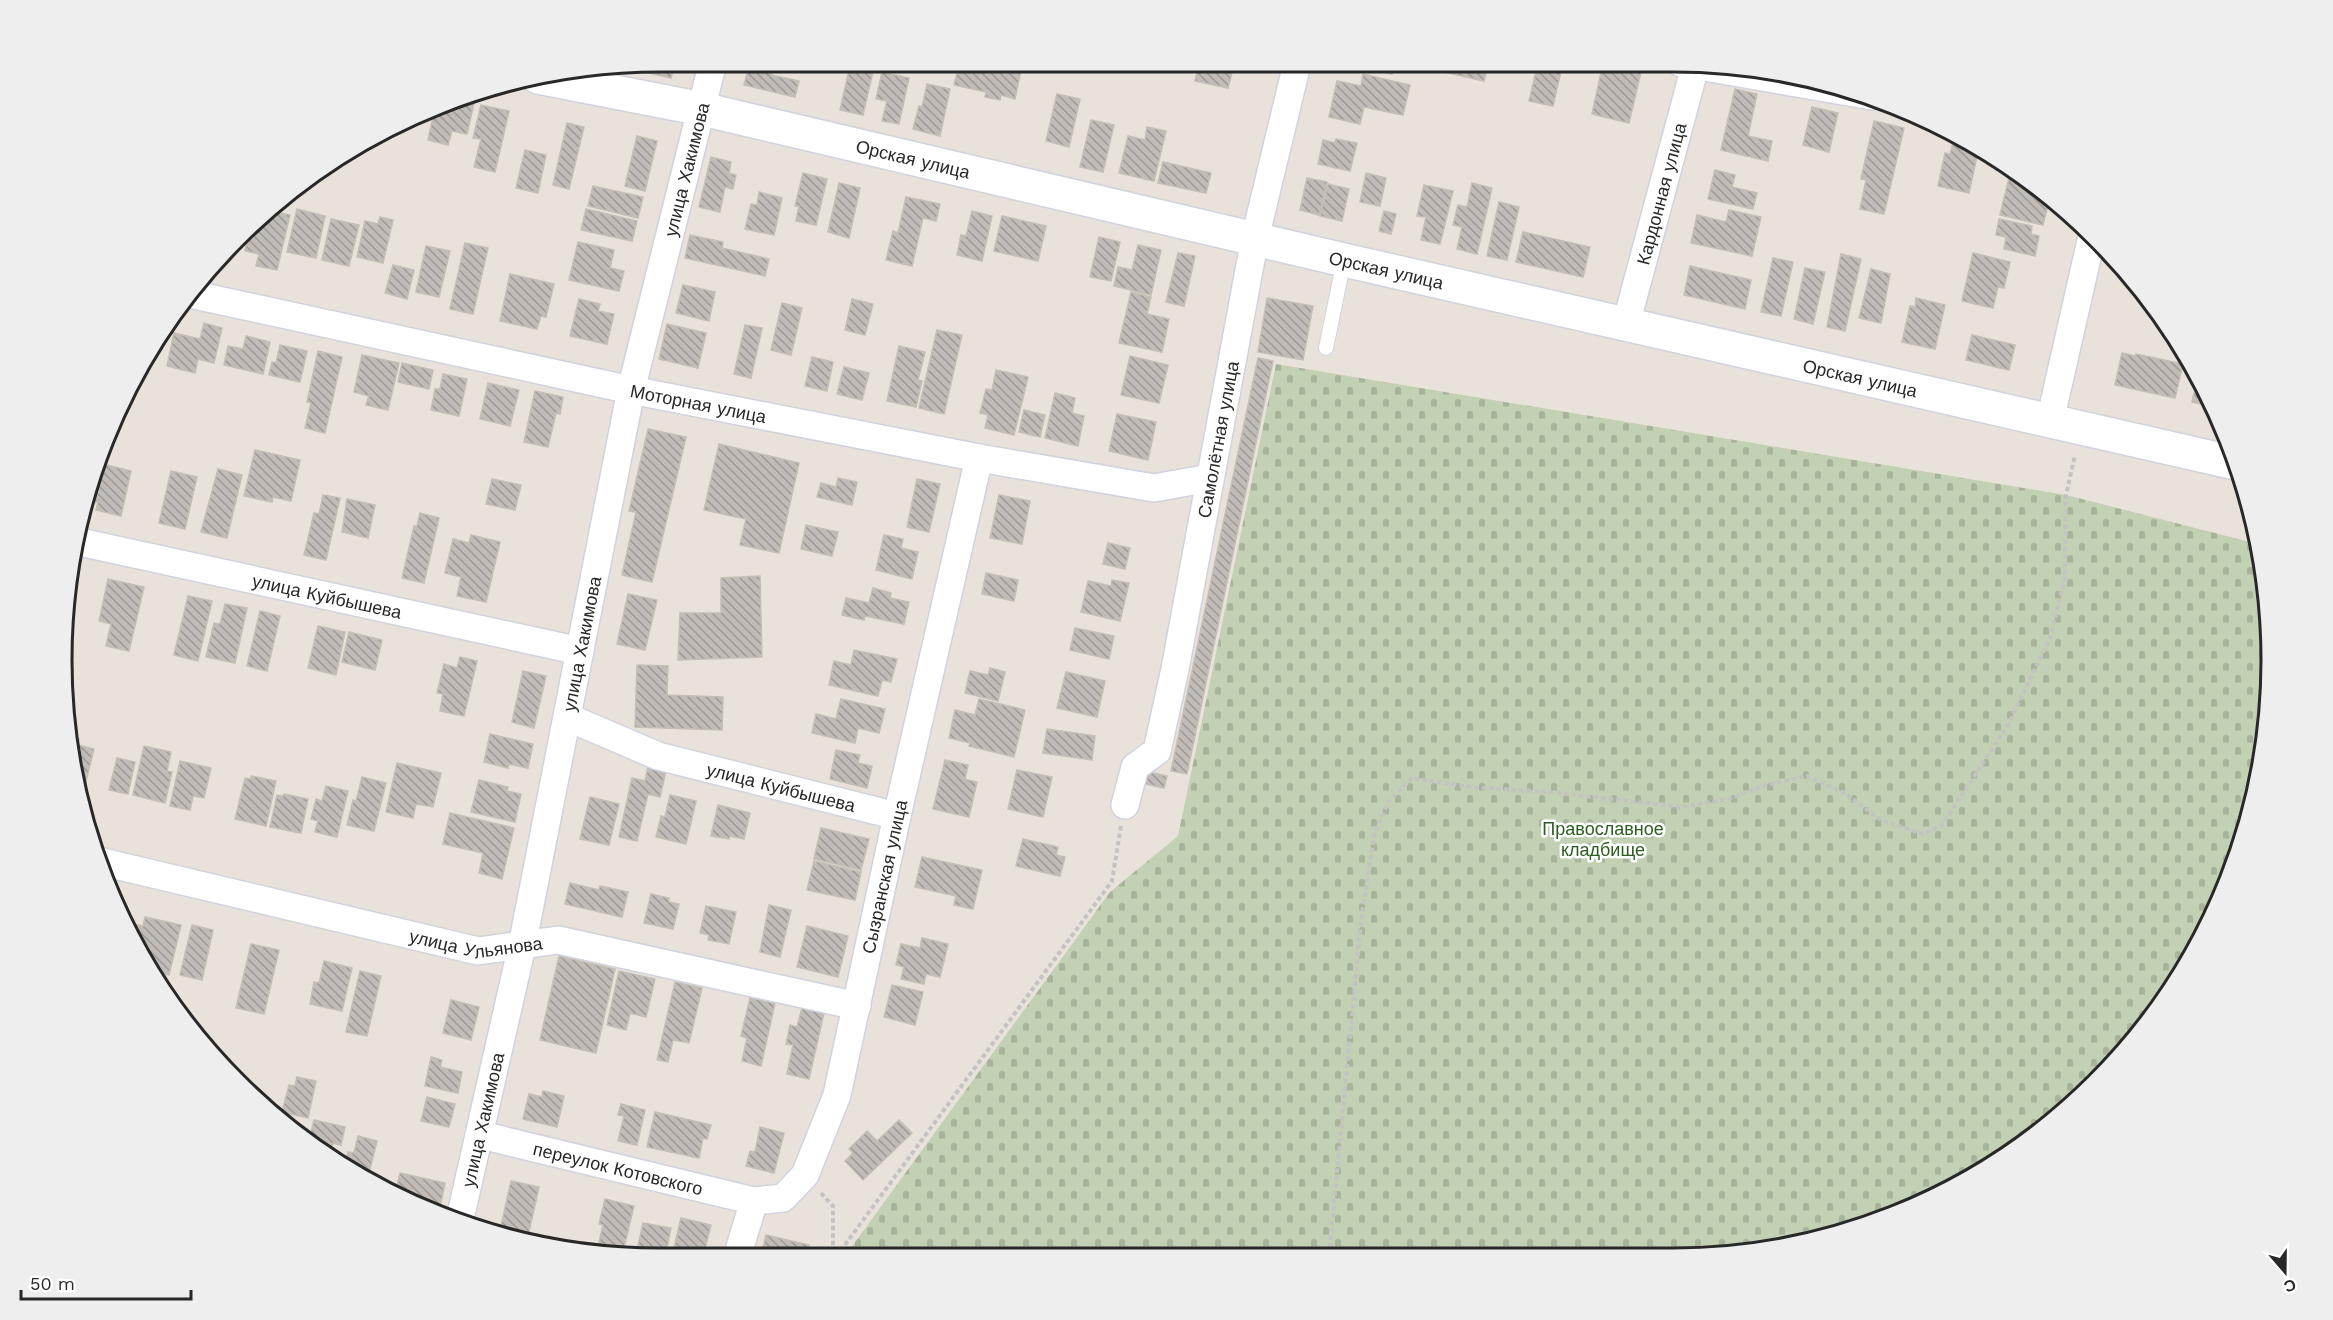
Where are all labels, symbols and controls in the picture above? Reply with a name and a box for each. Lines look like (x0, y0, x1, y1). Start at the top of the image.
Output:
street label: улица Хакимова (659, 99, 713, 239)
street label: Кардонная улица (1632, 119, 1690, 267)
street label: Орская улица (854, 135, 973, 182)
street label: Орская улица (1327, 246, 1447, 293)
street label: Орская улица (1801, 354, 1920, 401)
street label: Самолётная улица (1193, 358, 1243, 520)
street label: Моторная улица (629, 380, 769, 427)
street label: улица Куйбышева (250, 569, 405, 623)
street label: улица Хакимова (558, 573, 605, 713)
street label: улица Куйбышева (705, 758, 859, 816)
street label: Сызранская улица (857, 797, 911, 956)
park label: Православное кладбище (1542, 818, 1664, 860)
street label: улица Ульянова (407, 925, 545, 962)
street label: улица Хакимова (457, 1049, 508, 1189)
street label: переулок Котовского (531, 1138, 705, 1199)
north arrow (2255, 1242, 2315, 1302)
scale bar (21, 1263, 190, 1301)
text: 50 m (30, 1273, 75, 1294)
text: С (2281, 1275, 2299, 1297)

